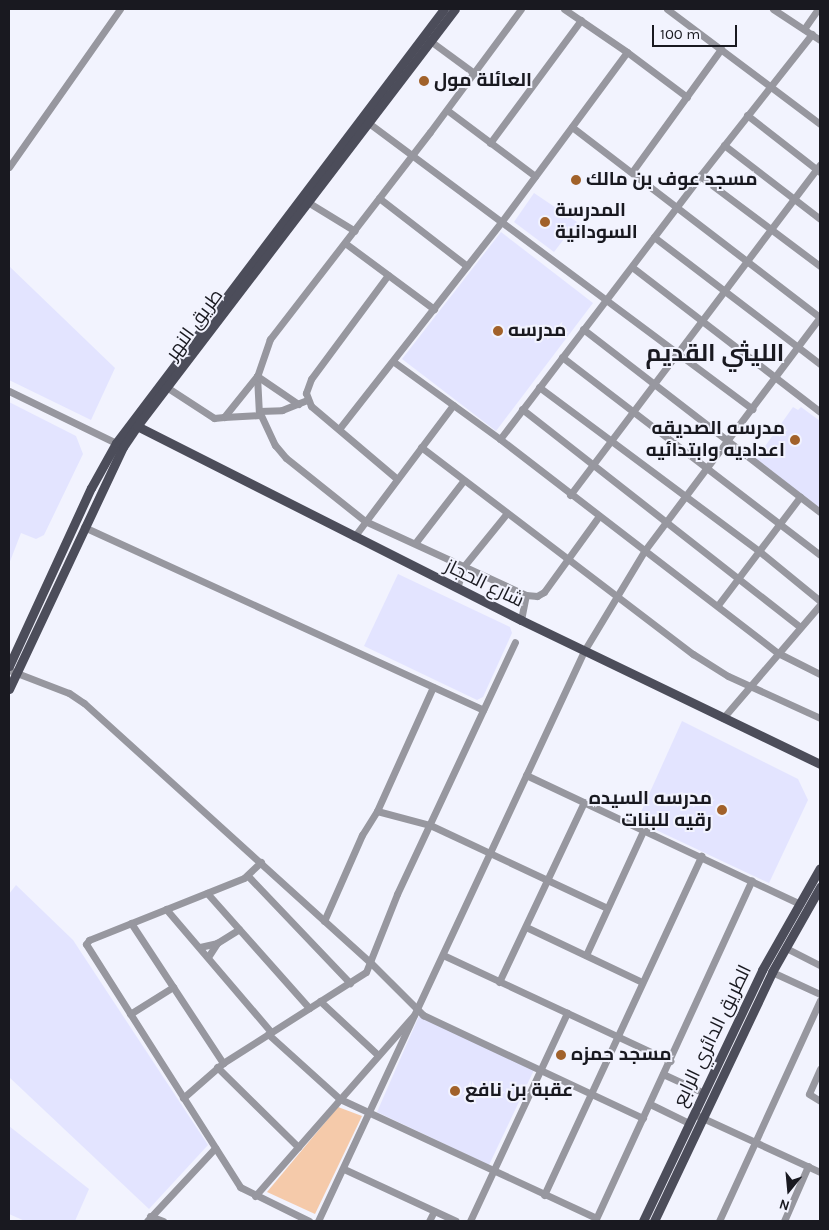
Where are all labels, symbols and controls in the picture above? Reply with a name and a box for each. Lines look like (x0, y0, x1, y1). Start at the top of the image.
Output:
scale bar (654, 15, 739, 47)
text: 100 m (660, 25, 700, 43)
place label: العائلة مول (434, 70, 532, 92)
marker: العائلة مول (418, 75, 430, 87)
place label: مسجد عوف بن مالك (586, 169, 758, 191)
marker: مسجد عوف بن مالك (570, 174, 582, 186)
place label: المدرسة السودانية (555, 200, 638, 244)
marker: المدرسة السودانية (539, 216, 551, 228)
street label: طريق النهر (162, 285, 228, 365)
place label: مدرسه (508, 320, 566, 342)
marker: مدرسه (492, 325, 504, 337)
district label: الليثي القديم (646, 340, 784, 368)
place label: مدرسه الصديقه اعداديه وابتدائيه (646, 418, 785, 462)
marker: مدرسه الصديقه اعداديه وابتدائيه (789, 434, 801, 446)
street label: شارع الحجاز (441, 555, 527, 613)
place label: مدرسه السيده رقيه للبنات (589, 788, 712, 832)
marker: مدرسه السيده رقيه للبنات (716, 804, 728, 816)
street label: الطريق الدائري الرابع (669, 962, 757, 1110)
place label: مسجد حمزه (571, 1044, 672, 1066)
marker: مسجد حمزه (555, 1049, 567, 1061)
place label: عقبة بن نافع (465, 1080, 573, 1102)
marker: عقبة بن نافع (449, 1085, 461, 1097)
north arrow (764, 1165, 814, 1215)
text: N (777, 1195, 792, 1214)

